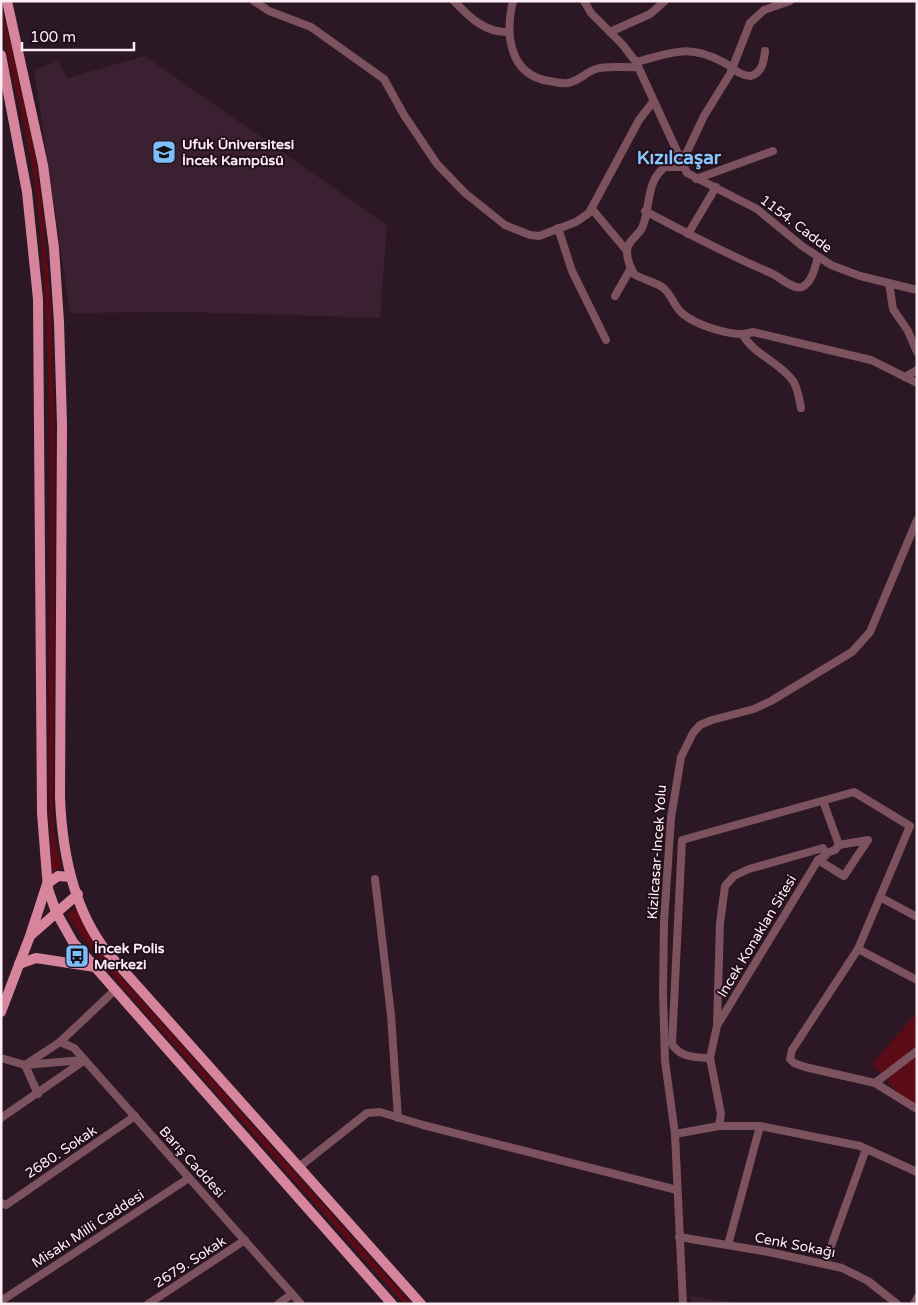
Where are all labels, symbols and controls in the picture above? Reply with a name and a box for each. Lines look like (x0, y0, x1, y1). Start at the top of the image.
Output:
scale bar (22, 20, 135, 52)
text: 100 m (30, 28, 76, 46)
place label: Ufuk Üniversitesi İncek Kampüsü (182, 136, 294, 169)
school or university icon: Ufuk Üniversitesi İncek Kampüsü (151, 139, 177, 165)
district label: Kızılcaşar (637, 147, 722, 170)
street label: 1154. Cadde (757, 191, 835, 257)
street label: Kizilcasar-Incek Yolu (644, 784, 670, 920)
street label: Incek Konaklan Sitesi (714, 872, 800, 1000)
place label: İncek Polis Merkezi (94, 940, 165, 973)
bus stop icon: İncek Polis Merkezi (64, 943, 90, 969)
street label: 2680. Sokak (22, 1122, 100, 1182)
street label: Barış Caddesi (156, 1123, 228, 1201)
street label: Misakı Milli Caddesi (29, 1186, 147, 1272)
street label: Cenk Sokağı (753, 1229, 837, 1261)
street label: 2679. Sokak (151, 1232, 230, 1292)

